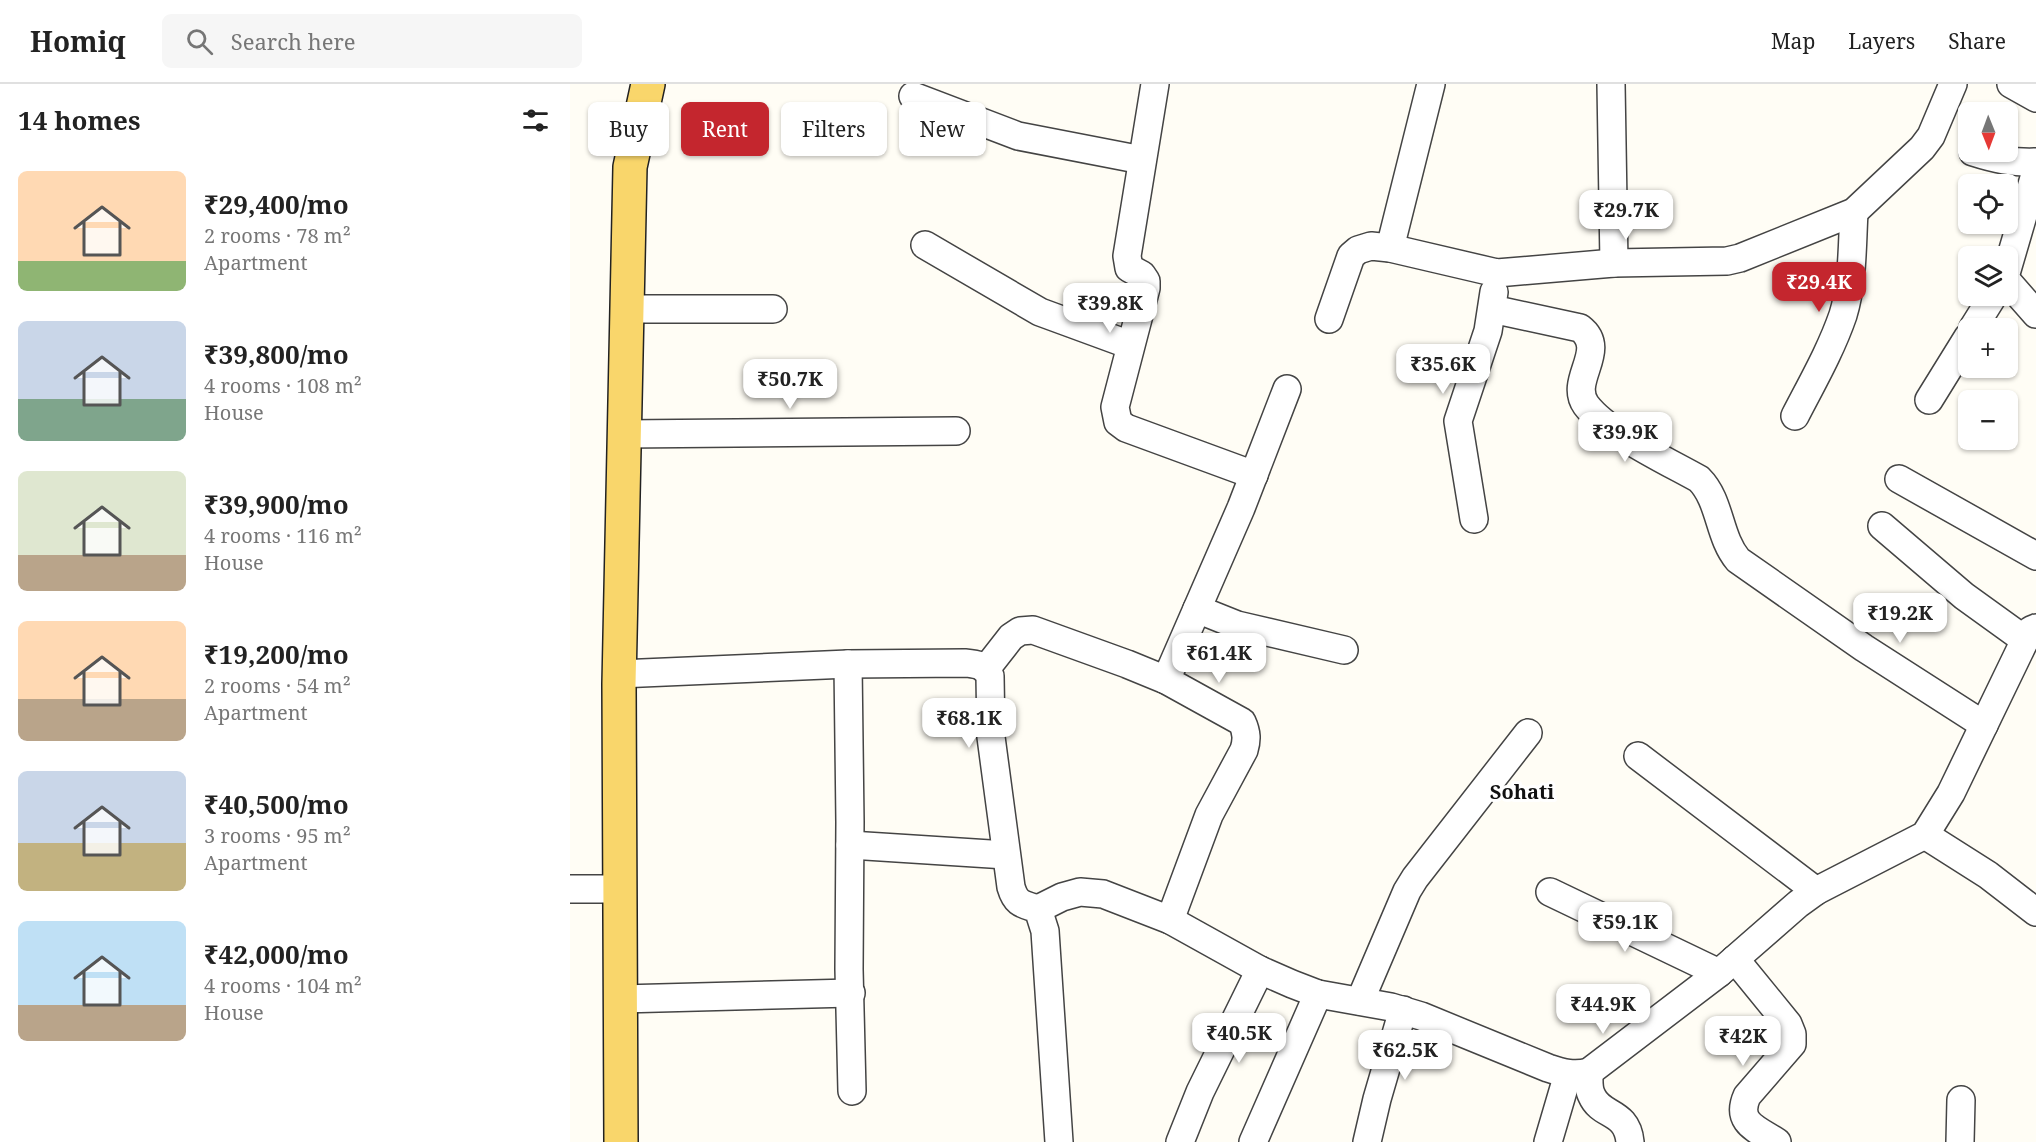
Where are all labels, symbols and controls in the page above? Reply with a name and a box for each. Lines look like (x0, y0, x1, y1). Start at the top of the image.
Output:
search box (162, 14, 582, 68)
text: Homiq (30, 22, 126, 60)
icon: search (183, 25, 216, 58)
text: Search here (231, 26, 356, 56)
text: Map (1771, 27, 1815, 55)
text: Layers (1848, 27, 1915, 55)
text: Share (1948, 27, 2006, 55)
text: 14 homes (18, 102, 140, 138)
chip: Buy (588, 102, 669, 156)
chip: Rent (681, 102, 769, 156)
chip: Filters (781, 102, 887, 156)
chip: New (899, 102, 986, 156)
north arrow (1958, 102, 2018, 162)
map controls (1958, 102, 2018, 450)
icon: filters (519, 104, 552, 137)
button: locate (1958, 174, 2018, 234)
text: ₹29,400/mo (204, 186, 349, 222)
pin: ₹29.7K (1577, 190, 1675, 241)
icon: home (66, 195, 138, 267)
text: ₹29.7K (1593, 196, 1659, 223)
text: 2 rooms · 78 m² (204, 222, 351, 249)
button: layers (1958, 246, 2018, 306)
text: Apartment (204, 249, 308, 276)
pin: ₹29.4K (1770, 262, 1868, 313)
text: ₹29.4K (1786, 268, 1852, 295)
pin: ₹39.8K (1061, 283, 1159, 334)
text: ₹39.8K (1077, 289, 1143, 316)
button: + (1958, 318, 2018, 378)
text: ₹39,800/mo (204, 336, 349, 372)
pin: ₹35.6K (1394, 344, 1492, 395)
icon: home (66, 345, 138, 417)
text: ₹35.6K (1410, 350, 1476, 377)
pin: ₹50.7K (741, 359, 839, 410)
text: ₹50.7K (757, 365, 823, 392)
text: 4 rooms · 108 m² (204, 372, 362, 399)
button: − (1958, 390, 2018, 450)
text: House (204, 399, 264, 426)
pin: ₹39.9K (1576, 412, 1674, 463)
text: ₹39.9K (1592, 418, 1658, 445)
text: ₹39,900/mo (204, 486, 349, 522)
icon: home (66, 495, 138, 567)
text: 4 rooms · 116 m² (204, 522, 362, 549)
text: House (204, 549, 264, 576)
pin: ₹19.2K (1851, 593, 1949, 644)
text: ₹19.2K (1867, 599, 1933, 626)
pin: ₹61.4K (1170, 633, 1268, 684)
text: ₹19,200/mo (204, 636, 349, 672)
text: ₹61.4K (1186, 639, 1252, 666)
icon: home (66, 645, 138, 717)
text: 2 rooms · 54 m² (204, 672, 351, 699)
pin: ₹68.1K (920, 698, 1018, 749)
text: Apartment (204, 699, 308, 726)
text: ₹68.1K (936, 704, 1002, 731)
district label: Sohati (1490, 778, 1554, 805)
text: ₹40,500/mo (204, 786, 349, 822)
icon: home (66, 795, 138, 867)
text: 3 rooms · 95 m² (204, 822, 351, 849)
text: Apartment (204, 849, 308, 876)
pin: ₹59.1K (1576, 902, 1674, 953)
text: ₹59.1K (1592, 908, 1658, 935)
text: ₹42,000/mo (204, 936, 349, 972)
icon: home (66, 945, 138, 1017)
text: 4 rooms · 104 m² (204, 972, 362, 999)
pin: ₹44.9K (1554, 984, 1652, 1035)
text: ₹44.9K (1570, 990, 1636, 1017)
text: House (204, 999, 264, 1026)
pin: ₹40.5K (1190, 1013, 1288, 1064)
pin: ₹42K (1707, 1016, 1779, 1067)
text: ₹40.5K (1206, 1019, 1272, 1046)
text: ₹42K (1719, 1022, 1767, 1049)
pin: ₹62.5K (1356, 1030, 1454, 1081)
text: ₹62.5K (1372, 1036, 1438, 1063)

